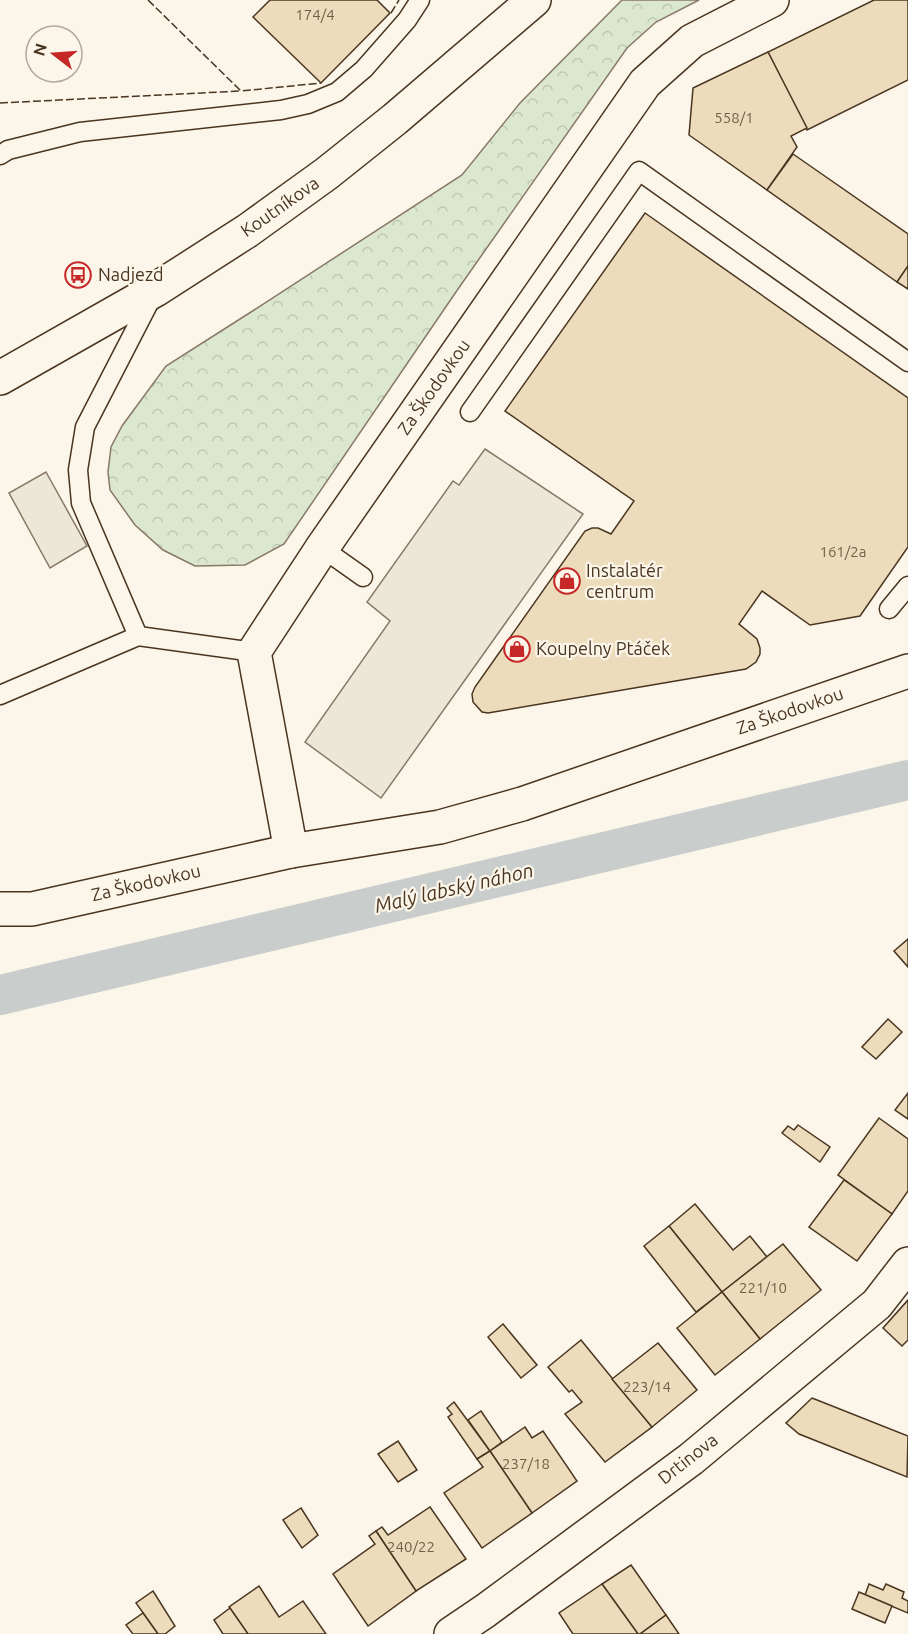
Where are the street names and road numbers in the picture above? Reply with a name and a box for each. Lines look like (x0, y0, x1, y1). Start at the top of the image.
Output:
street label: Koutníkova (237, 172, 322, 240)
street label: Za Škodovkou (392, 334, 473, 438)
street label: Za Škodovkou (733, 681, 846, 738)
street label: Za Škodovkou (89, 859, 202, 904)
street label: Drtinova (654, 1429, 721, 1488)

